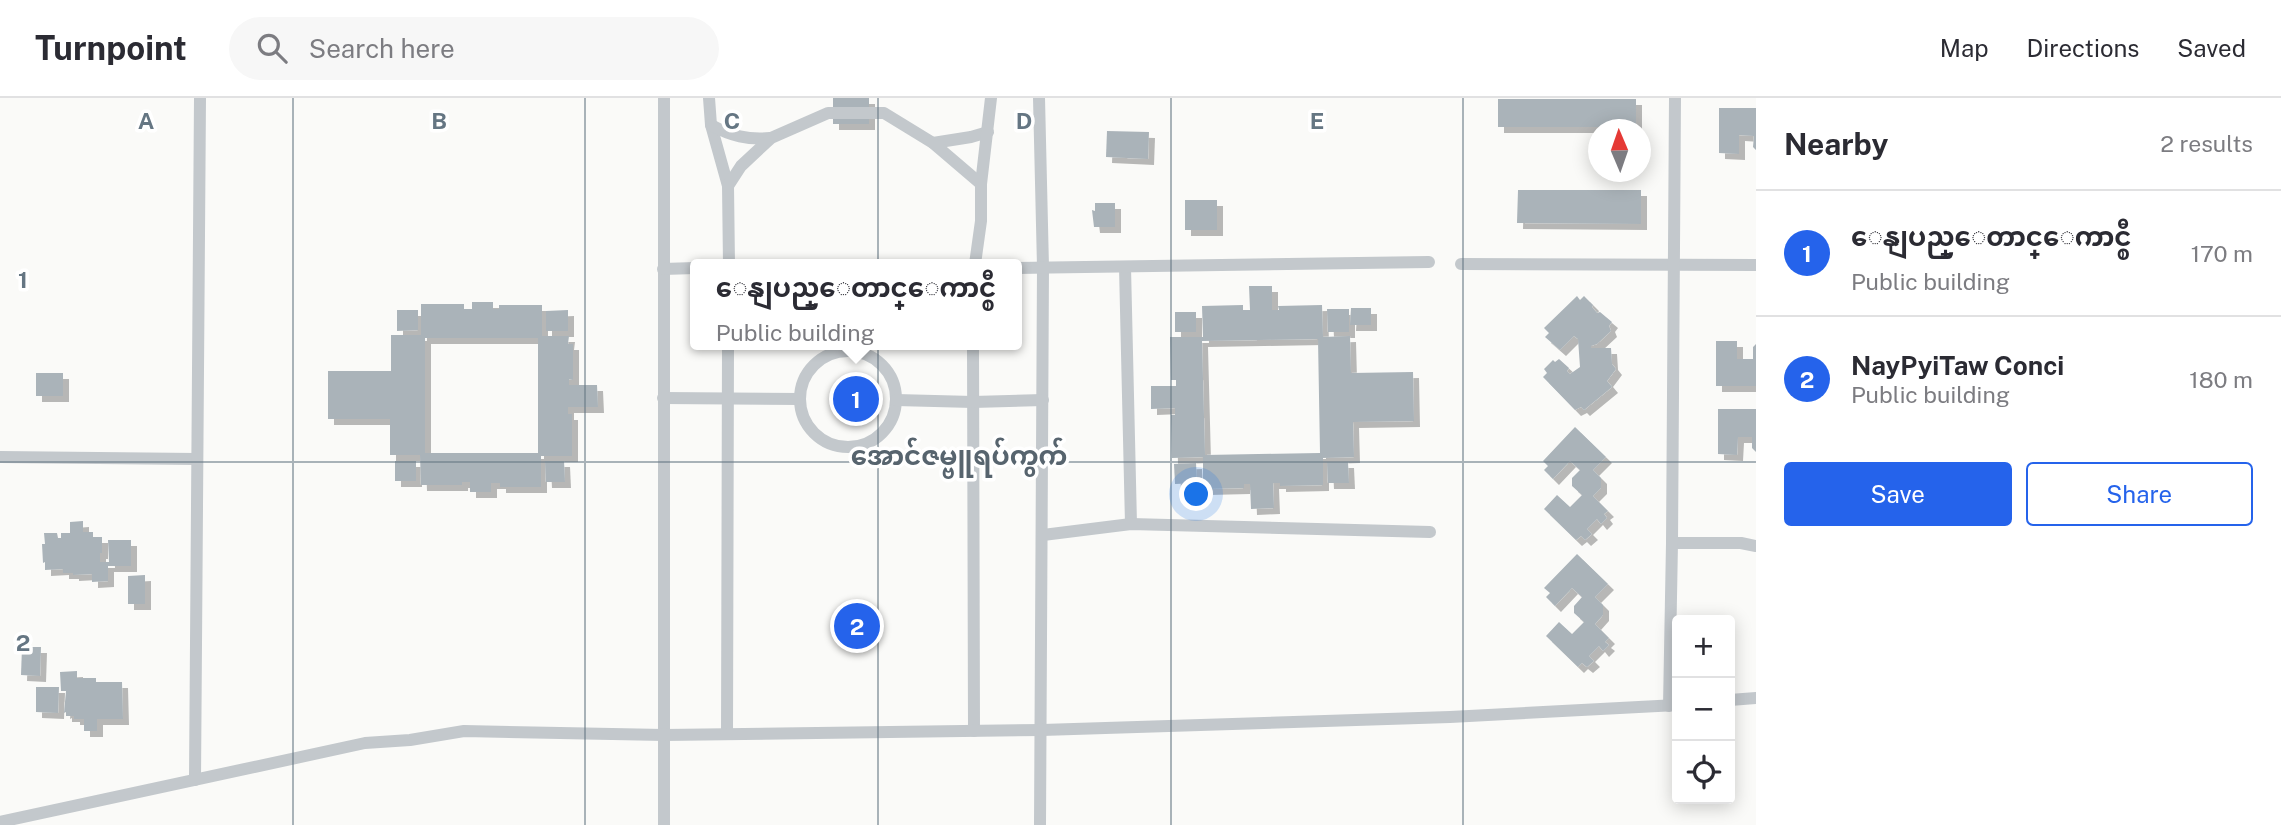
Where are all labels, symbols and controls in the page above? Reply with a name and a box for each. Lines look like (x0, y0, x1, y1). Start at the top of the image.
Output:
search box (229, 17, 719, 80)
text: Turnpoint (35, 29, 187, 67)
icon: search (253, 29, 291, 67)
text: Search here (309, 33, 455, 64)
text: Map (1940, 34, 1989, 62)
text: Directions (2027, 34, 2139, 62)
text: Saved (2177, 34, 2246, 62)
text: A (138, 107, 155, 134)
text: B (431, 107, 447, 134)
text: C (724, 107, 740, 134)
text: D (1016, 107, 1032, 134)
text: E (1310, 107, 1324, 134)
north arrow (1588, 119, 1651, 182)
text: Nearby (1784, 126, 1888, 162)
text: 2 results (2160, 130, 2253, 157)
text: ေနျပည္ေတာင္ေကာင္စီ (1851, 221, 2132, 252)
text: 1 (1802, 240, 1812, 267)
text: 170 m (2191, 240, 2253, 267)
popup (690, 259, 1022, 350)
text: 1 (18, 266, 28, 293)
text: Public building (1851, 268, 2010, 295)
text: ေနျပည္ေတာင္ေကာင္စီ (716, 272, 996, 303)
text: Public building (716, 319, 875, 346)
text: NayPyiTaw Conci (1851, 350, 2064, 381)
text: 2 (1800, 366, 1814, 393)
text: 180 m (2189, 366, 2253, 393)
pin: 1 (833, 373, 879, 425)
text: Public building (1851, 381, 2010, 408)
district label: အောင်ဇမ္ဗူရပ်ကွက် (851, 437, 1067, 479)
button: Save (1784, 462, 2012, 526)
button: Share (2026, 462, 2253, 526)
your location (1179, 477, 1213, 511)
pin: 2 (834, 600, 880, 652)
map controls (1672, 615, 1735, 804)
button: + (1672, 615, 1735, 678)
text: 2 (16, 629, 30, 656)
button: − (1672, 678, 1735, 741)
button: locate (1672, 741, 1735, 804)

